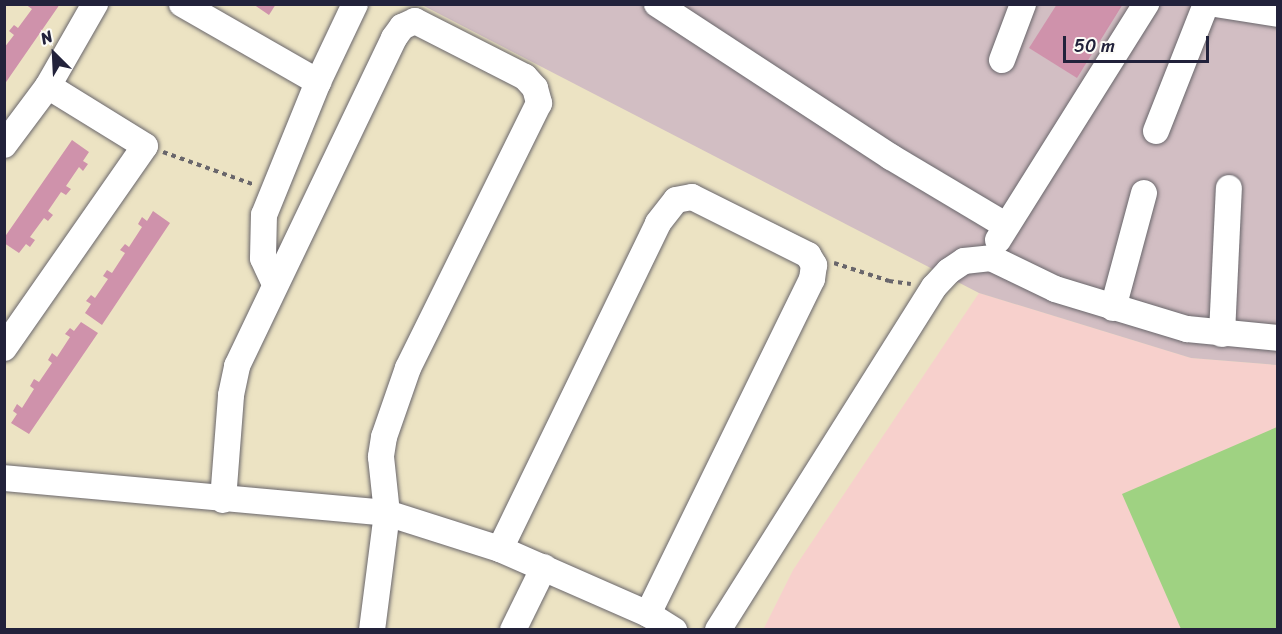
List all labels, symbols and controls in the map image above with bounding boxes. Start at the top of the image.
text: N [36,22,57,53]
north arrow [24,24,84,84]
scale bar [1066,24,1212,62]
text: 50 m [1074,30,1115,62]

